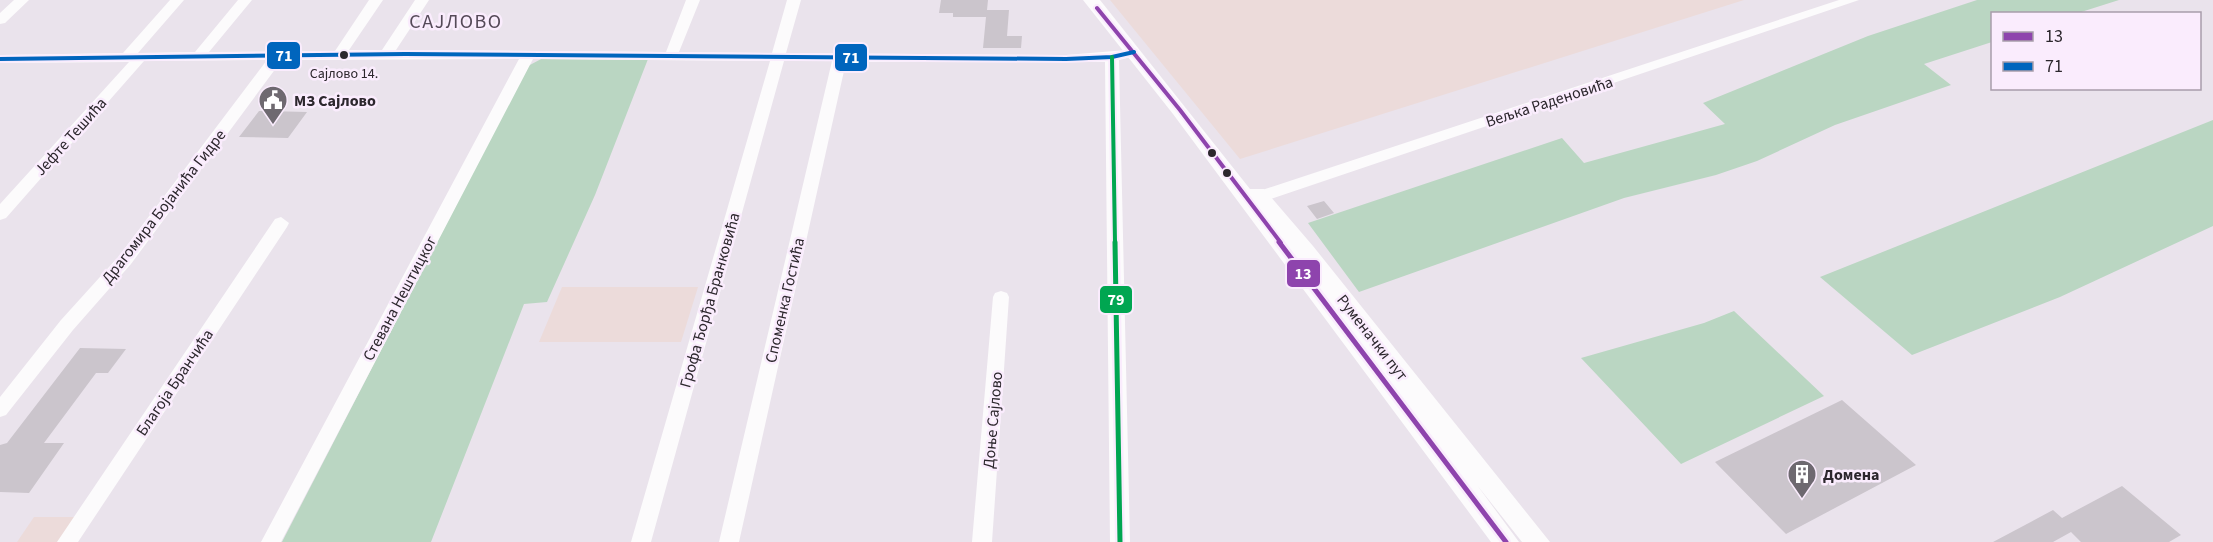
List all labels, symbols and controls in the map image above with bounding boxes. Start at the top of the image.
district label: САЈЛОВО [409,8,503,36]
legend [1991,12,2201,90]
text: 13 [2045,24,2063,49]
line badge: 71 [266,41,301,70]
line badge: 71 [834,43,868,72]
text: 71 [276,45,292,67]
text: 71 [843,47,859,69]
marker: Сајлово 14. [338,49,350,61]
text: 71 [2045,54,2063,79]
place label: Сајлово 14. [310,64,378,84]
street label: Вељка Раденовића [1483,71,1616,133]
public building icon: МЗ Сајлово [257,84,289,126]
place label: МЗ Сајлово [294,90,376,112]
street label: Јефте Тешића [30,93,112,181]
street label: Драгомира Бојанића Гидре [97,125,231,288]
unlabelled marker [1206,147,1218,159]
unlabelled marker [1221,167,1233,179]
street label: Грофа Ђорђа Бранковића [674,210,746,390]
street label: Стевана Нештицког [358,232,442,365]
street label: Споменка Гостића [760,235,810,365]
line badge: 13 [1286,259,1321,288]
text: 13 [1295,263,1311,285]
line badge: 79 [1099,285,1133,314]
text: 79 [1108,289,1124,311]
street label: Руменачки пут [1332,290,1413,385]
street label: Благоја Бранчића [131,325,219,440]
street label: Доње Сајлово [978,371,1008,470]
building icon: Домена [1786,458,1818,500]
place label: Домена [1823,464,1879,486]

